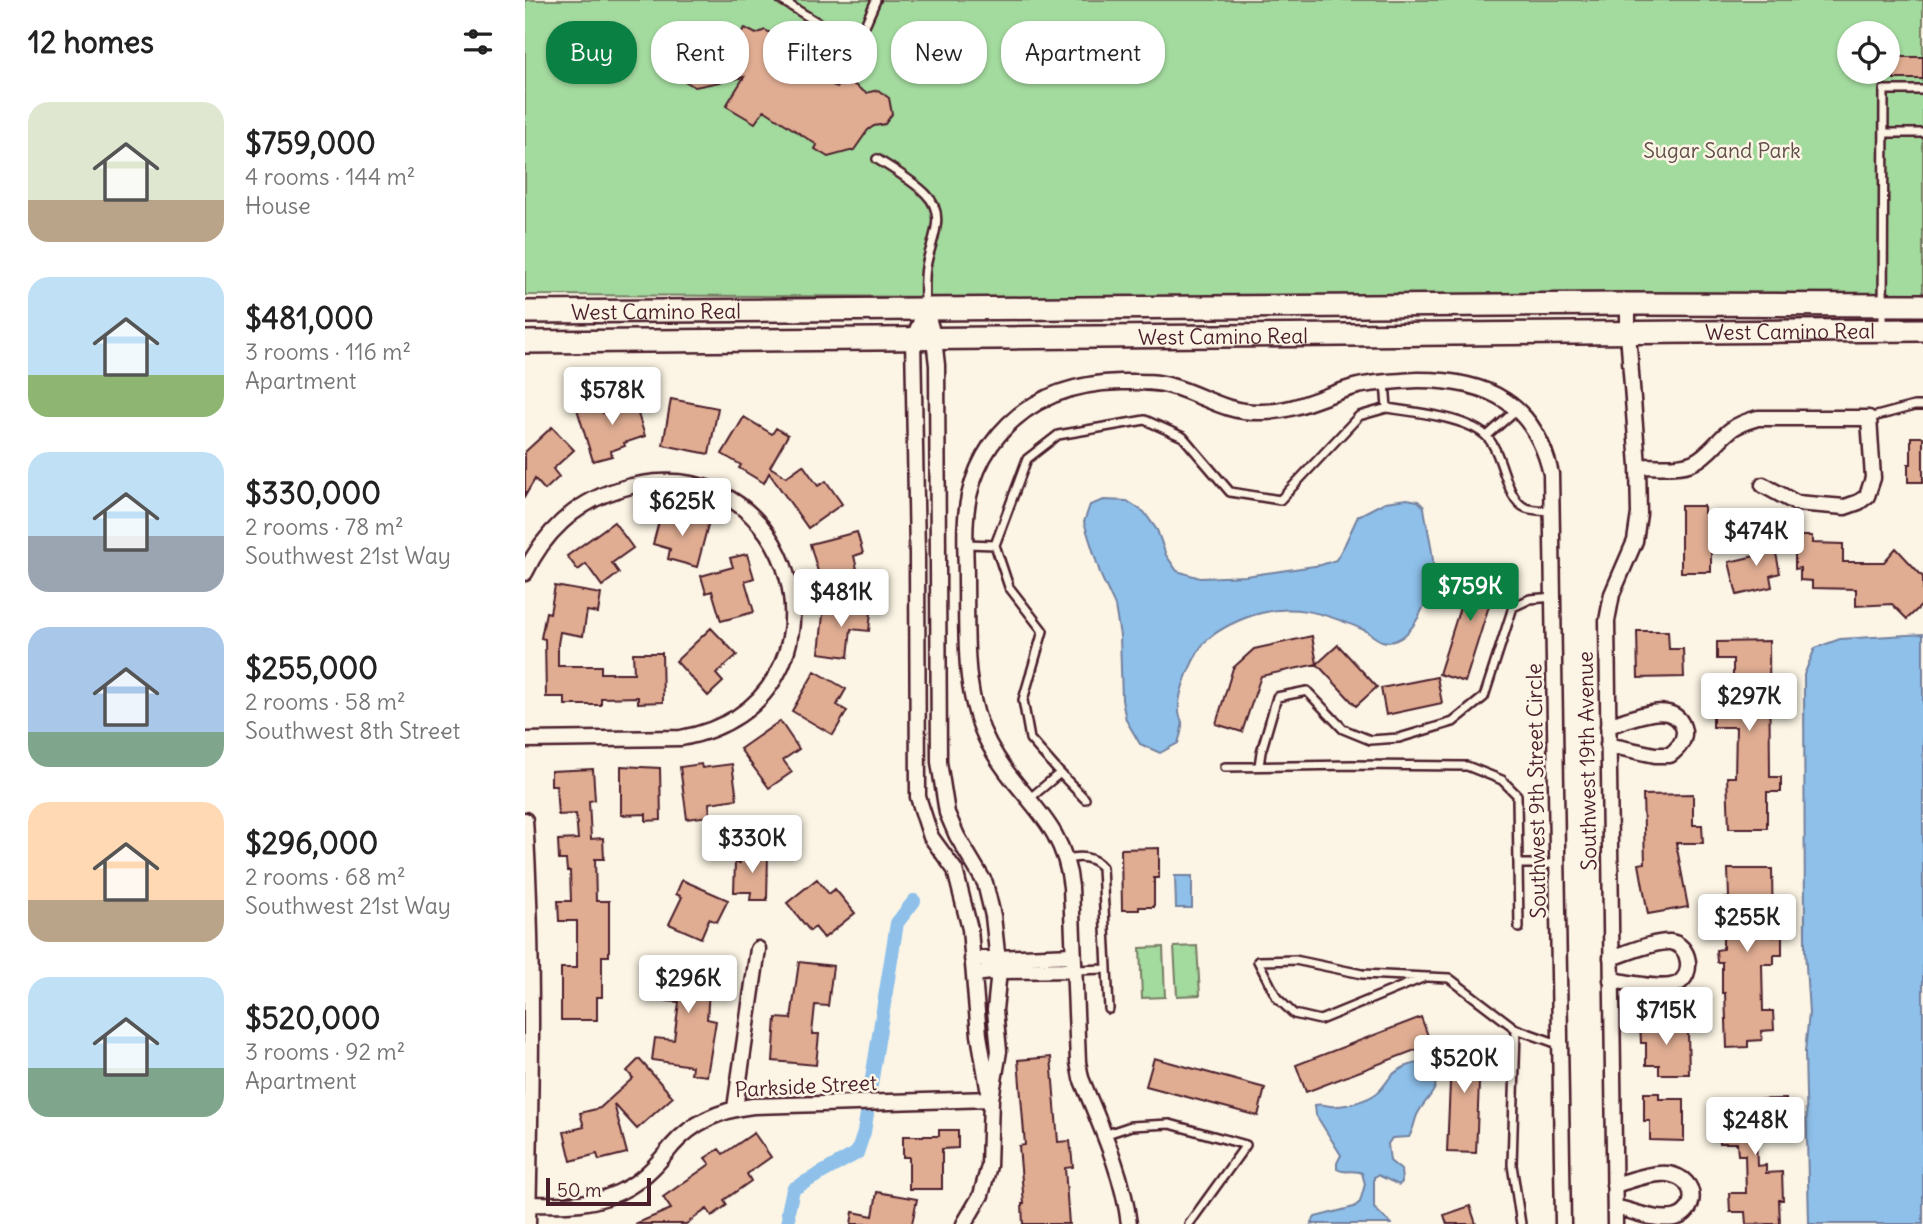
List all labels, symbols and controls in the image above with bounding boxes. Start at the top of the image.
chip: Buy [546,21,637,84]
chip: Rent [651,21,749,84]
chip: Filters [763,21,877,84]
chip: New [891,21,987,84]
chip: Apartment [1001,21,1165,84]
map controls [1837,21,1900,84]
button: locate [1837,21,1900,84]
text: 12 homes [28,23,154,61]
icon: filters [459,23,497,61]
text: $759,000 [245,124,376,162]
icon: home [84,130,168,214]
park label: Sugar Sand Park [1643,137,1801,164]
text: 4 rooms · 144 m² [245,162,415,191]
text: House [245,191,311,220]
street label: West Camino Real [571,297,741,325]
text: $481,000 [245,299,374,337]
icon: home [84,305,168,389]
street label: West Camino Real [1705,317,1875,345]
street label: West Camino Real [1138,322,1308,350]
text: 3 rooms · 116 m² [245,337,411,366]
text: Apartment [245,366,357,395]
pin: $578K [563,368,661,427]
text: $578K [580,375,644,404]
text: $330,000 [245,474,381,512]
pin: $625K [633,478,731,538]
icon: home [84,480,168,564]
text: $625K [649,486,715,515]
pin: $474K [1707,508,1805,568]
text: 2 rooms · 78 m² [245,512,404,541]
text: $474K [1724,516,1788,545]
text: Southwest 21st Way [245,541,451,570]
pin: $759K [1421,564,1519,623]
pin: $481K [792,570,890,629]
text: $759K [1438,571,1502,600]
text: $481K [810,577,872,606]
text: $255,000 [245,649,378,687]
street label: Southwest 19th Avenue [1572,651,1602,871]
icon: home [84,655,168,739]
street label: Southwest 9th Street Circle [1520,663,1552,919]
pin: $297K [1700,674,1798,733]
text: $297K [1717,681,1781,710]
text: 2 rooms · 58 m² [245,687,406,716]
text: Southwest 8th Street [245,716,460,745]
pin: $330K [703,816,801,875]
text: $330K [718,823,786,852]
text: $296,000 [245,824,378,862]
icon: home [84,830,168,914]
text: 2 rooms · 68 m² [245,862,406,891]
text: Southwest 21st Way [245,891,451,920]
pin: $255K [1698,894,1796,954]
text: $255K [1714,902,1780,931]
pin: $296K [639,956,737,1015]
text: $296K [655,963,721,992]
pin: $715K [1617,988,1715,1047]
text: $715K [1636,995,1696,1024]
text: $520,000 [245,999,381,1037]
icon: home [84,1005,168,1089]
pin: $520K [1415,1036,1513,1095]
text: 3 rooms · 92 m² [245,1037,405,1066]
text: $520K [1430,1043,1498,1072]
text: Apartment [245,1066,357,1095]
street label: Parkside Street [734,1069,878,1103]
pin: $248K [1706,1098,1804,1157]
text: $248K [1722,1105,1788,1134]
scale bar [546,1175,651,1207]
text: 50 m [557,1178,602,1202]

